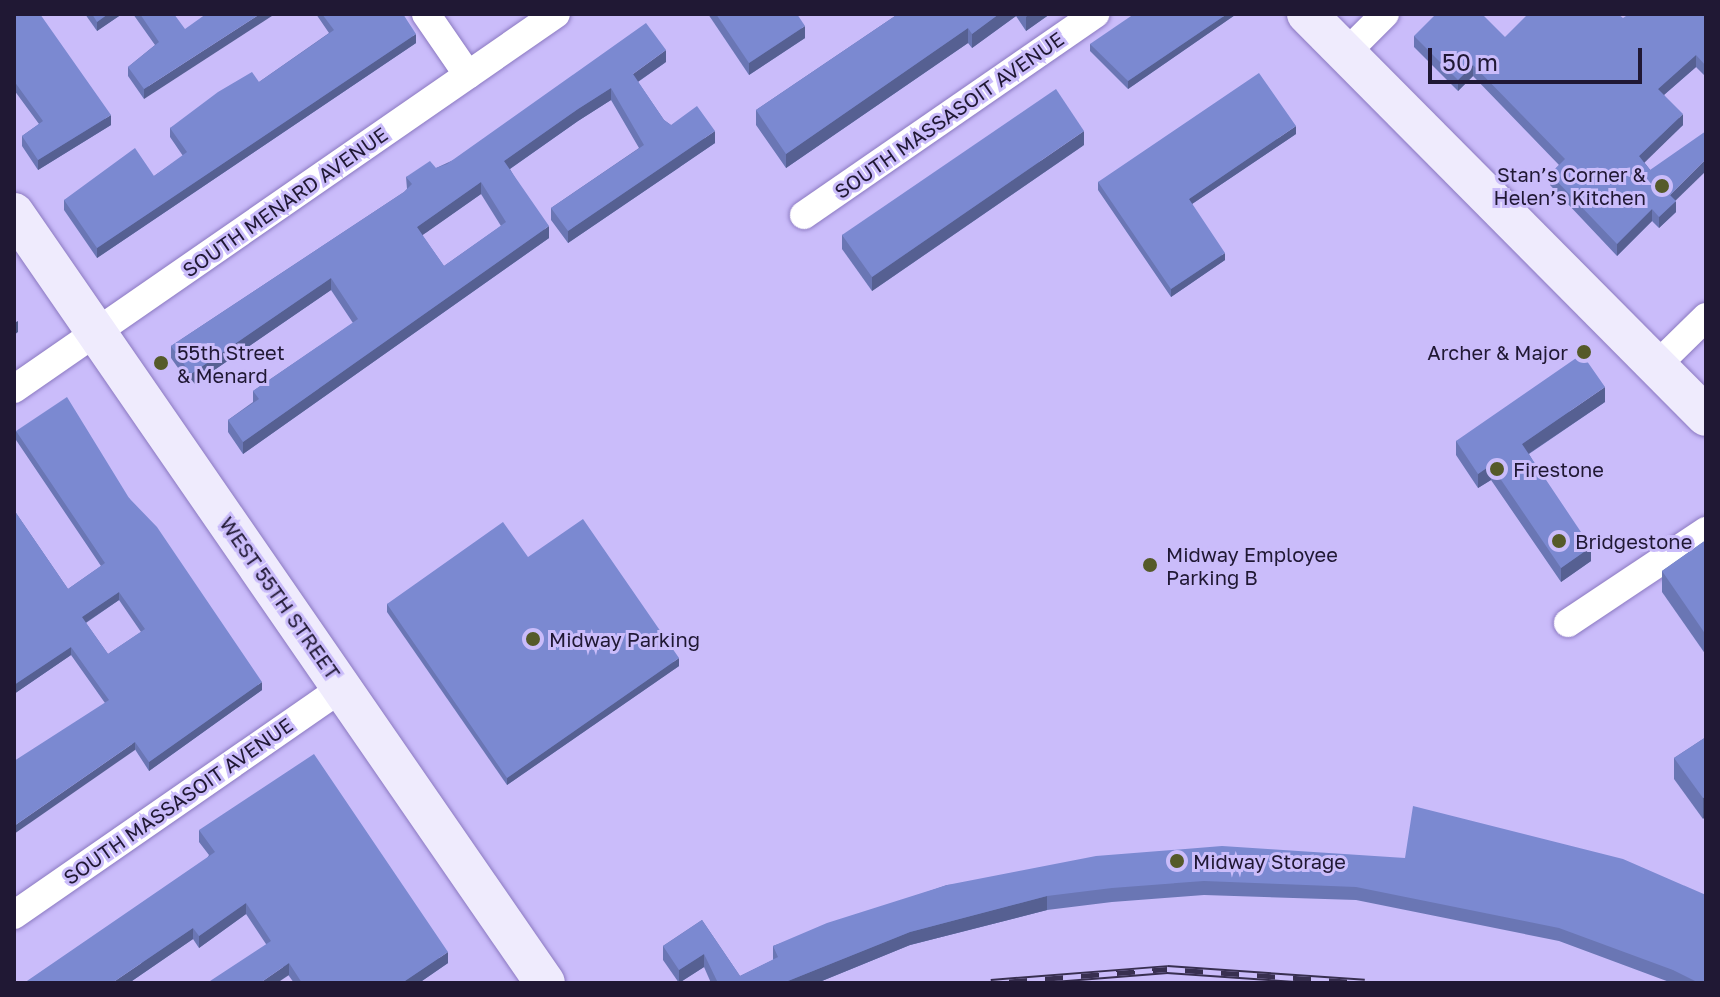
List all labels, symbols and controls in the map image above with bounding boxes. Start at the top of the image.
street label: SOUTH MASSASOIT AVENUE [830,27,1068,203]
scale bar [1432,32,1646,82]
text: 50 m [1442,47,1498,76]
street label: SOUTH MENARD AVENUE [178,122,392,282]
place label: Stan’s Corner & Helen’s Kitchen [1493,162,1646,209]
marker: Stan’s Corner & Helen’s Kitchen [1653,177,1671,195]
place label: 55th Street & Menard [177,340,285,387]
place label: Archer & Major [1427,340,1568,364]
marker: Archer & Major [1575,343,1593,361]
marker: 55th Street & Menard [152,354,170,372]
place label: Firestone [1513,457,1604,481]
marker: Firestone [1488,460,1506,478]
street label: WEST 55TH STREET [215,512,345,684]
place label: Bridgestone [1575,529,1692,553]
marker: Bridgestone [1550,532,1568,550]
place label: Midway Employee Parking B [1166,542,1338,589]
marker: Midway Employee Parking B [1141,556,1159,574]
place label: Midway Parking [549,627,700,651]
marker: Midway Parking [524,630,542,648]
street label: SOUTH MASSASOIT AVENUE [59,713,297,889]
place label: Midway Storage [1193,849,1346,873]
marker: Midway Storage [1168,852,1186,870]

